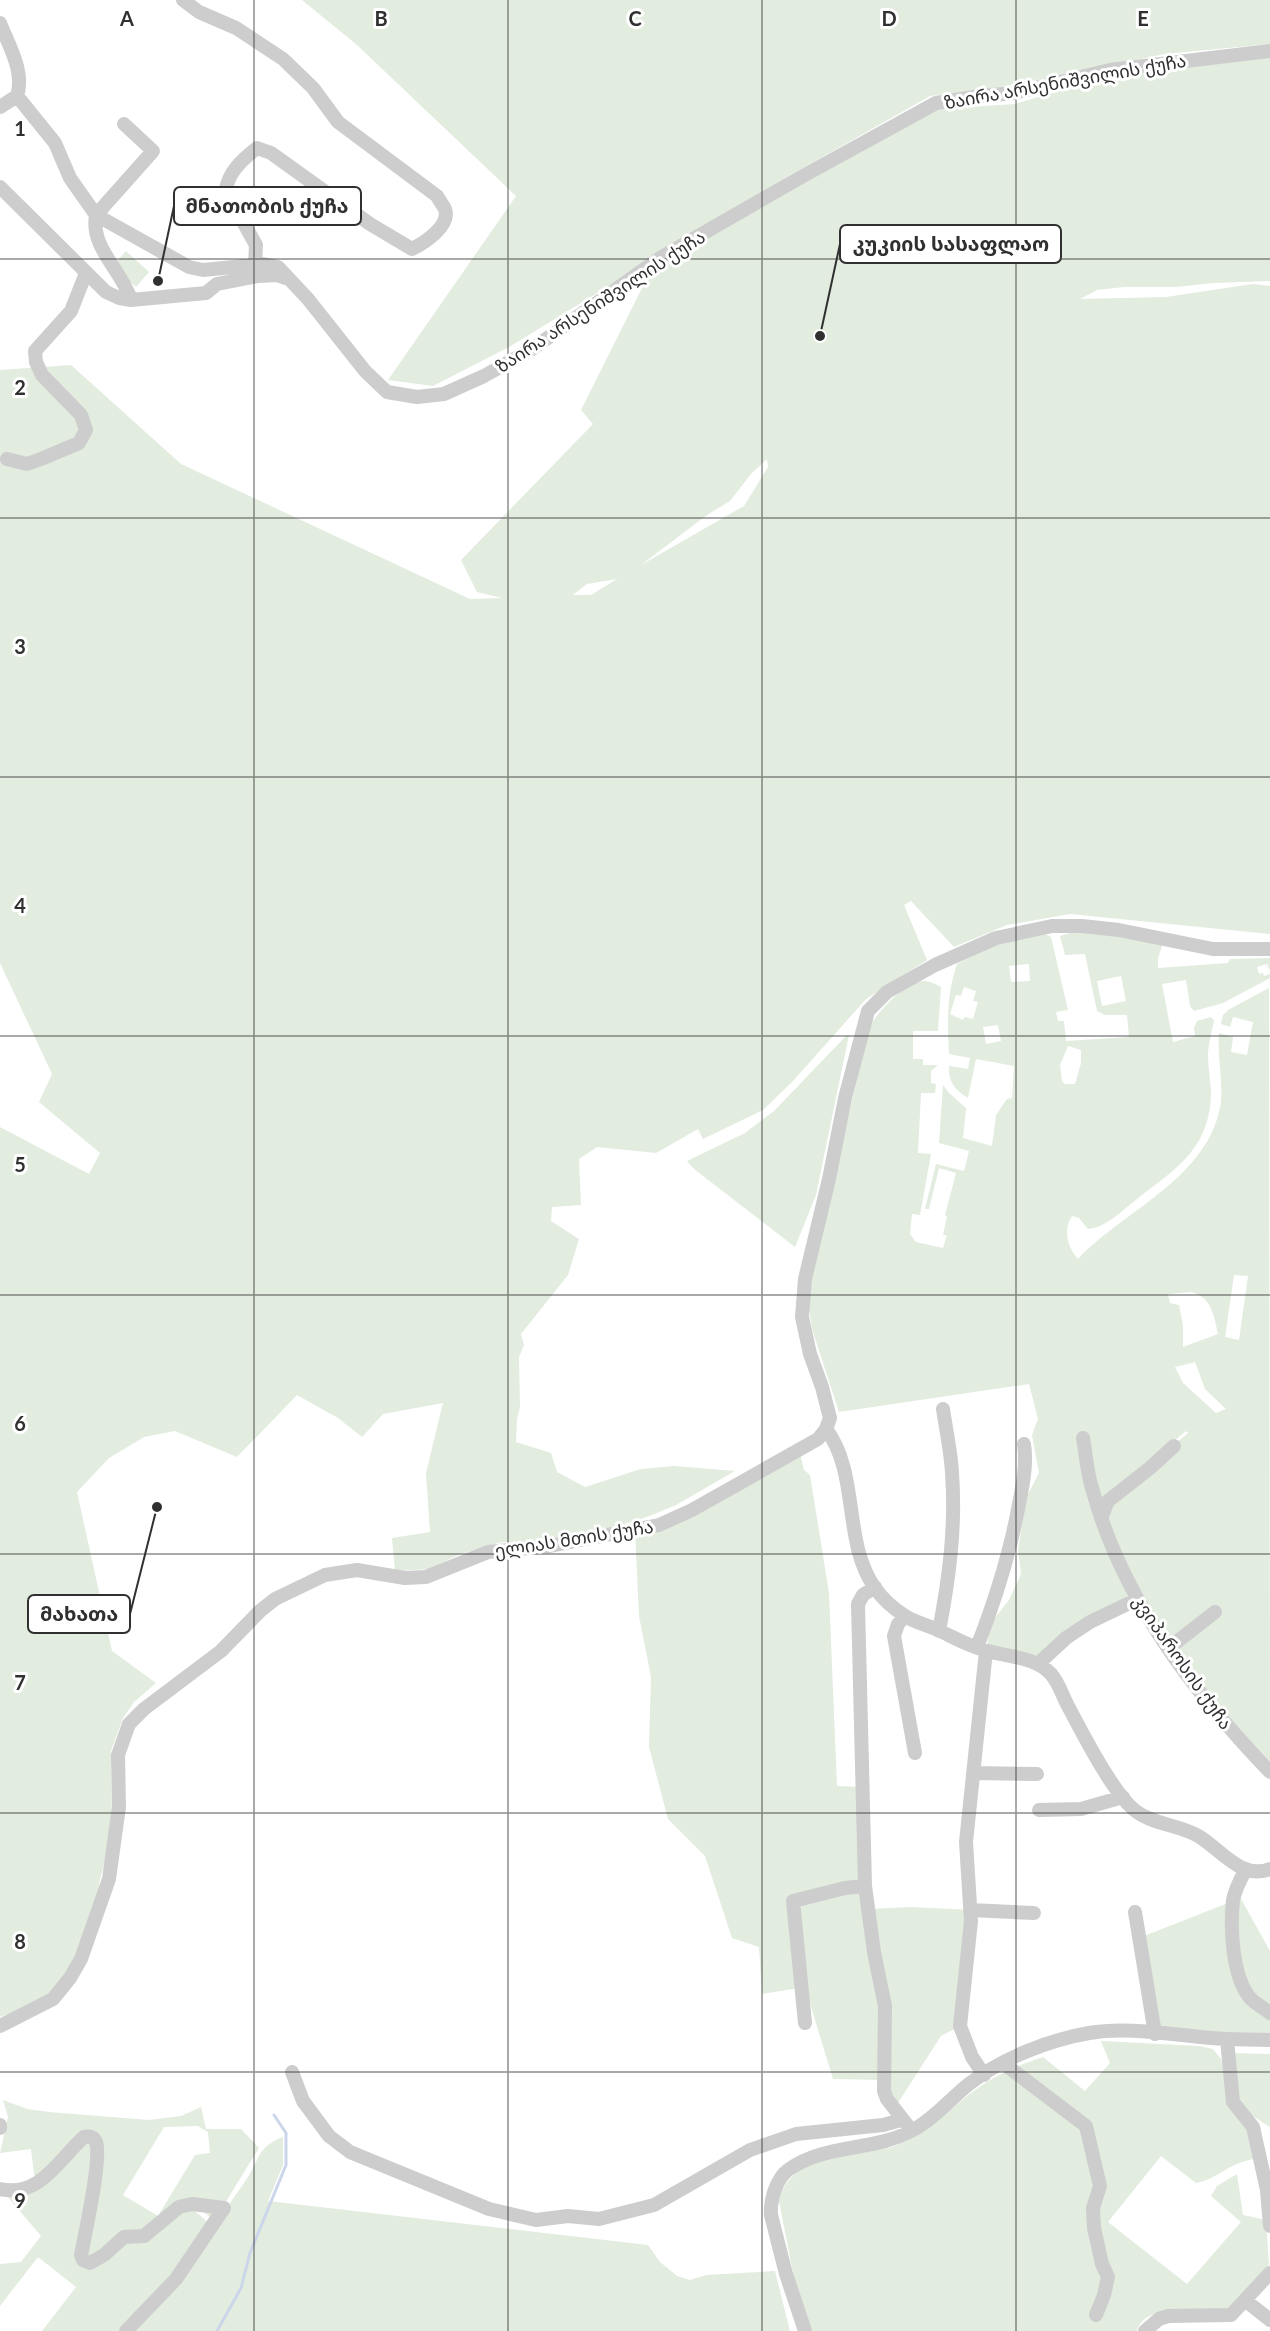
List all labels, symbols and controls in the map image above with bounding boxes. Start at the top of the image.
text: A [119,6,134,30]
text: B [374,6,388,30]
text: C [628,6,642,30]
text: D [881,6,897,30]
text: E [1137,6,1149,30]
street label: ზაირა არსენიშვილის ქუჩა [942,49,1188,114]
text: 1 [14,116,26,140]
callout: მნათობის ქუჩა [174,187,361,225]
text: მნათობის ქუჩა [185,193,349,218]
street label: ზაირა არსენიშვილის ქუჩა [491,225,709,378]
callout: კუკიის სასაფლაო [840,225,1061,263]
text: კუკიის სასაფლაო [853,231,1049,256]
text: 2 [14,375,26,399]
text: 3 [14,634,26,658]
text: 4 [14,893,26,917]
text: 5 [14,1152,26,1176]
text: 6 [14,1411,26,1435]
street label: ელიას მთის ქუჩა [493,1515,655,1562]
street label: კვიპაროსის ქუჩა [1128,1591,1238,1734]
callout: მახათა [28,1595,130,1633]
text: მახათა [40,1601,118,1625]
text: 7 [14,1670,26,1694]
text: 8 [14,1929,26,1953]
text: 9 [14,2188,26,2212]

